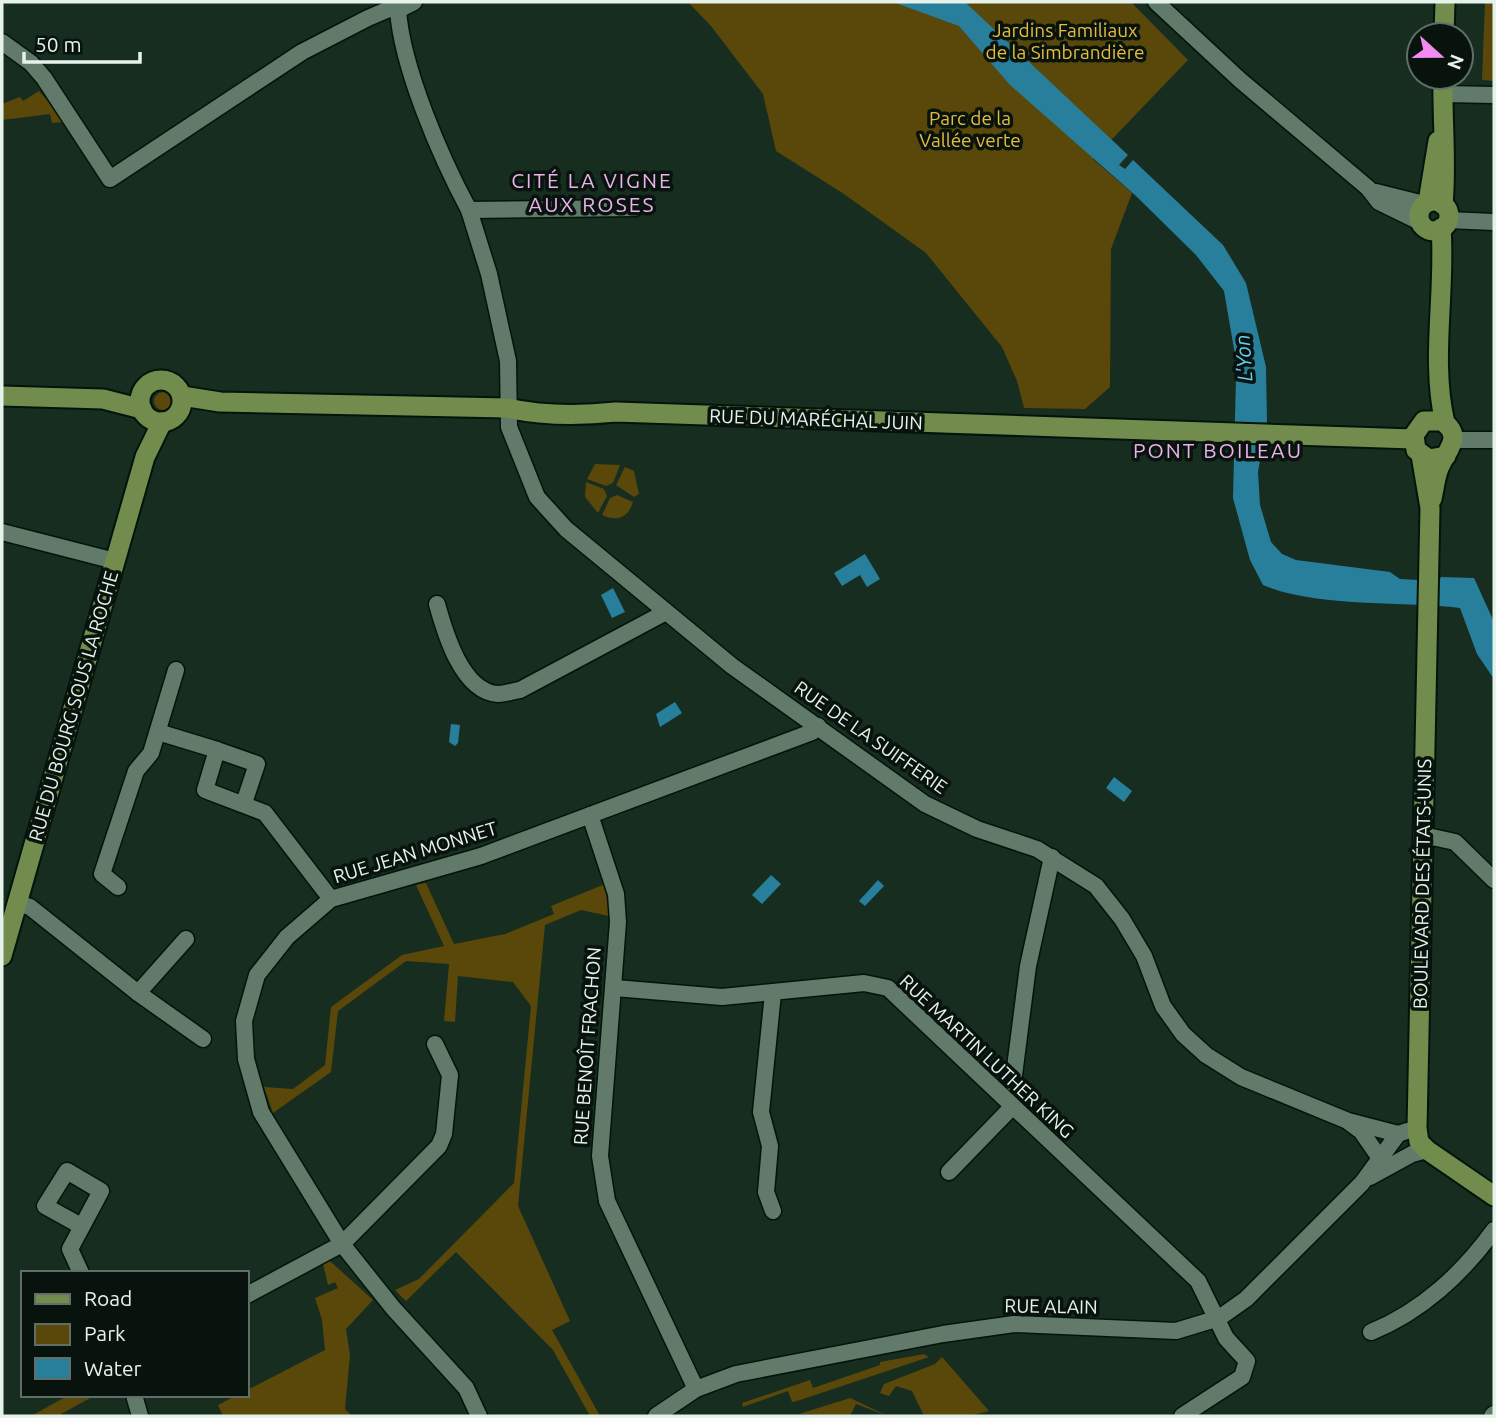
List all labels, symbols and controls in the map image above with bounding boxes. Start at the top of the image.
park label: Jardins Familiaux de la Simbrandière [986,19,1144,63]
scale bar [24,21,140,65]
north arrow [1405,21,1475,91]
text: 50 m [35,32,82,56]
text: N [1443,52,1469,73]
park label: Parc de la Vallée verte [919,107,1021,151]
district label: CITÉ LA VIGNE AUX ROSES [511,168,673,216]
water label: L'Yon [1229,334,1257,382]
street label: RUE DU MARÉCHAL JUIN [709,404,923,434]
district label: PONT BOILEAU [1133,438,1303,462]
street label: RUE DU BOURG SOUS LA ROCHE [24,568,122,844]
street label: RUE DE LA SUIFFERIE [791,676,951,798]
street label: BOULEVARD DES ÉTATS-UNIS [1409,759,1435,1009]
street label: RUE JEAN MONNET [330,817,500,887]
street label: RUE BENOÎT FRACHON [569,946,605,1146]
street label: RUE MARTIN LUTHER KING [896,970,1078,1142]
legend [21,1271,248,1397]
text: Road [84,1286,132,1310]
street label: RUE ALAIN [1004,1294,1098,1318]
text: Park [84,1321,126,1345]
text: Water [84,1356,142,1380]

